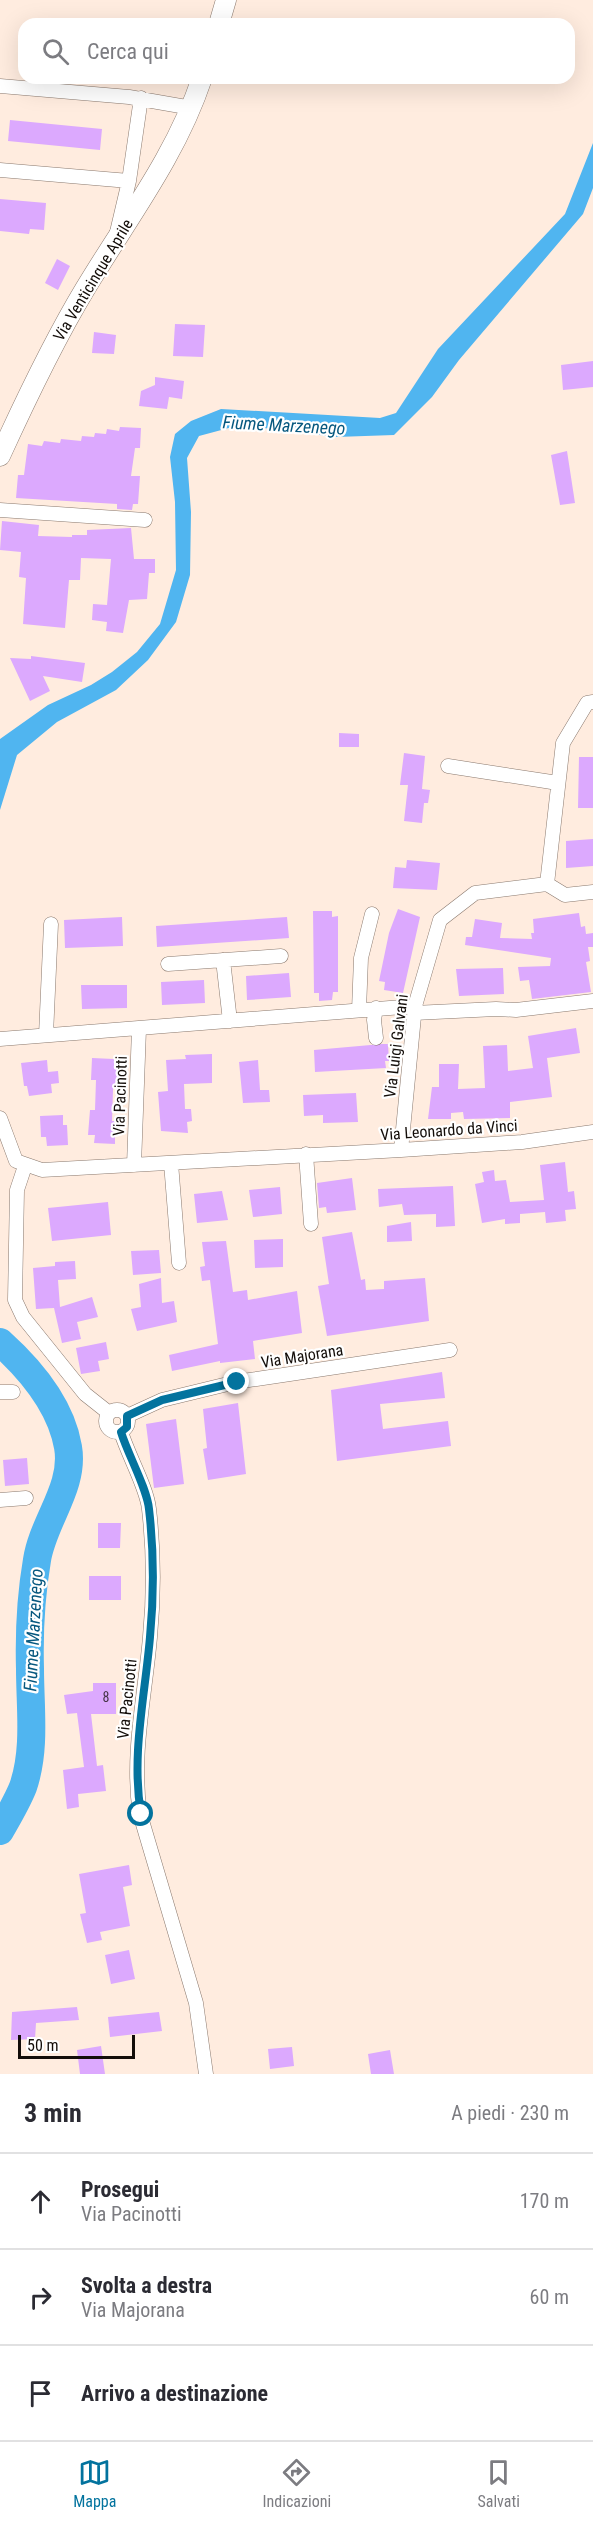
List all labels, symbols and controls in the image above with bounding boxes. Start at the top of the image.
search box [18,18,575,84]
icon: search [39,35,72,68]
text: Cerca qui [87,39,169,64]
street label: Via Venticinque Aprile [49,216,137,344]
water label: Fiume Marzenego [222,411,346,439]
street label: Via Luigi Galvani [380,993,412,1099]
street label: Via Pacinotti [109,1055,131,1137]
street label: Via Leonardo da Vinci [380,1116,518,1144]
street label: Via Majorana [260,1340,344,1372]
route end [223,1368,249,1394]
water label: Fiume Marzenego [19,1568,47,1692]
street label: Via Pacinotti [113,1658,141,1740]
house number: 8 [103,1689,110,1705]
route start [127,1800,153,1826]
scale bar [18,2032,135,2060]
text: 50 m [27,2036,59,2055]
text: 3 min [24,2098,82,2128]
text: A piedi · 230 m [451,2101,569,2125]
text: Prosegui [81,2177,159,2202]
icon: ahead [24,2185,57,2218]
text: 170 m [520,2189,569,2213]
text: Via Pacinotti [81,2202,182,2226]
text: Svolta a destra [81,2273,212,2298]
icon: right [24,2281,57,2314]
text: 60 m [530,2285,569,2309]
text: Via Majorana [81,2298,185,2322]
icon: arrive [24,2377,57,2410]
text: Arrivo a destinazione [81,2381,268,2406]
tab: Mappa [73,2456,116,2511]
tab: Indicazioni [263,2456,331,2511]
tab: Salvati [477,2456,520,2511]

